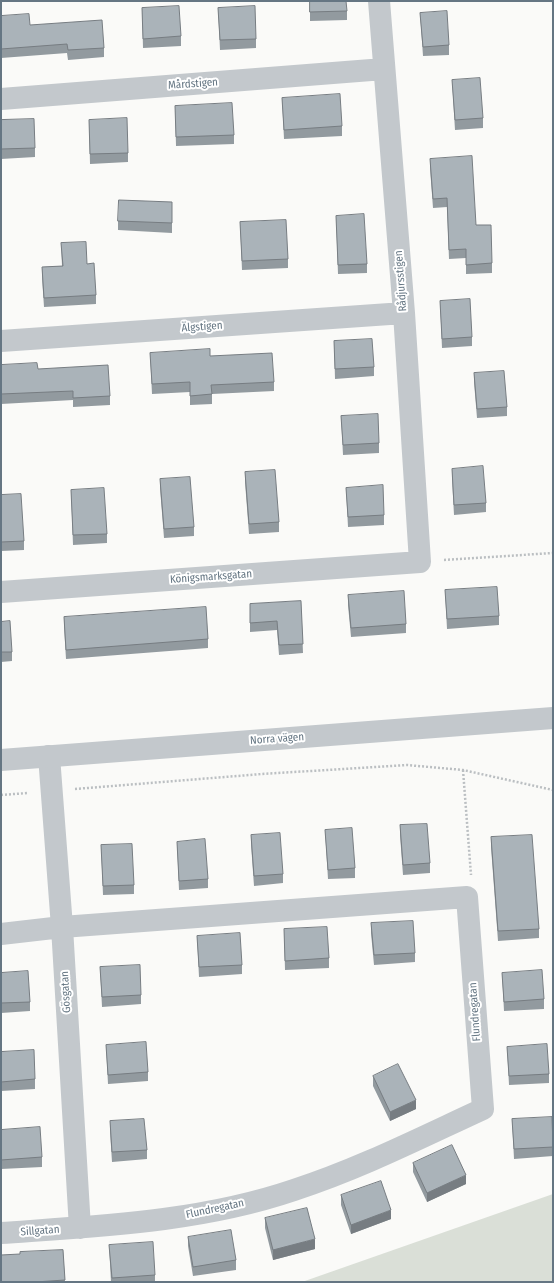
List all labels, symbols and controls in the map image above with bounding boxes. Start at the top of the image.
street label: Mårdstigen [168,76,218,92]
street label: Rådjursstigen [392,250,410,312]
street label: Älgstigen [181,319,223,335]
street label: Königsmarksgatan [169,568,253,586]
street label: Norra vägen [250,731,304,747]
street label: Gösgatan [58,971,74,1013]
street label: Flundregatan [466,982,484,1042]
street label: Flundregatan [185,1196,245,1222]
street label: Sillgatan [20,1223,60,1239]

